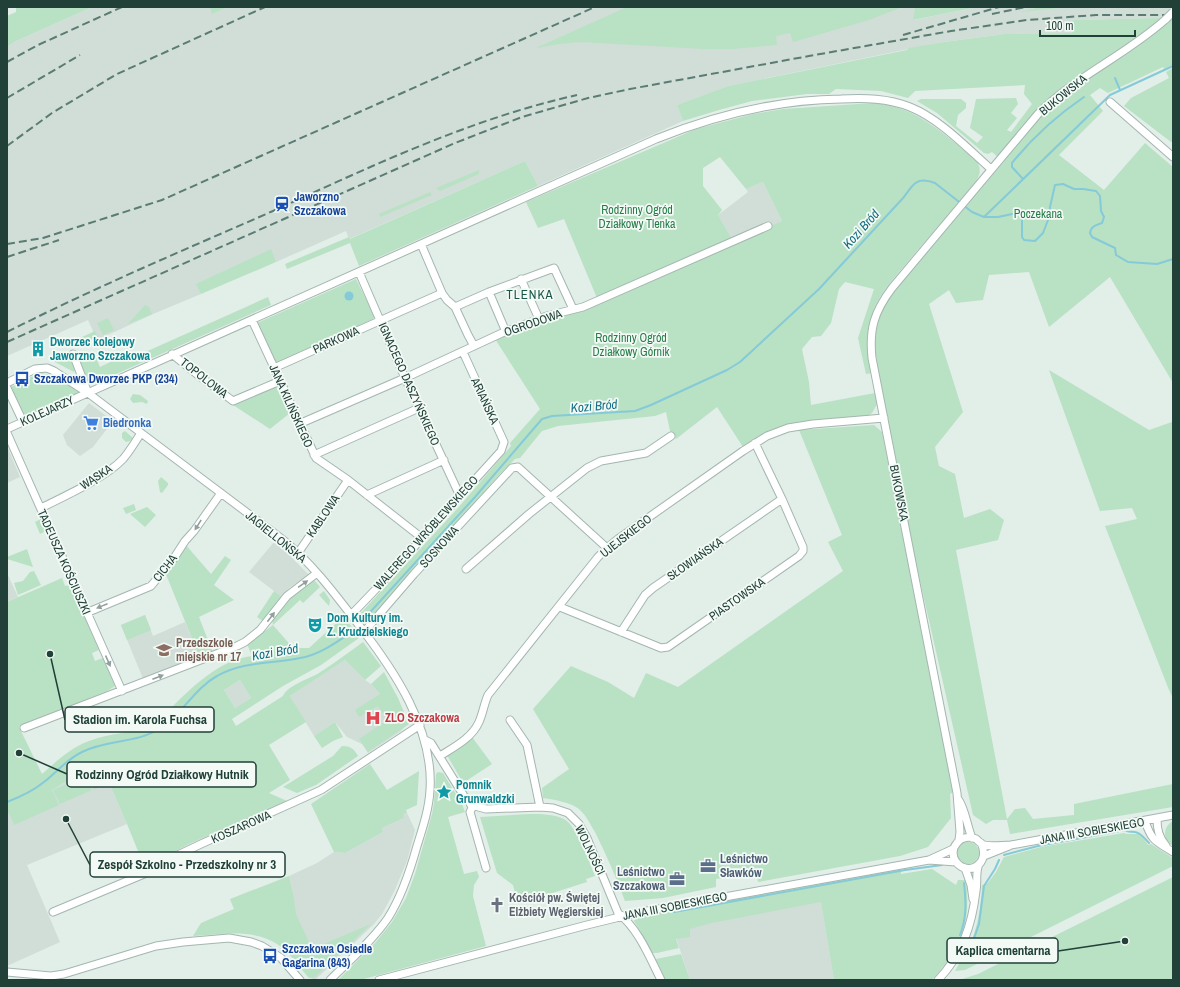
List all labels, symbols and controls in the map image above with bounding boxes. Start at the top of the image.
scale bar [1040,12,1135,38]
text: 100 m [1046,18,1073,34]
street label: BUKOWSKA [1036,71,1090,119]
place label: Jaworzno Szczakowa [294,189,346,219]
station icon: Jaworzno Szczakowa [273,195,291,213]
park label: Rodzinny Ogród Działkowy Tlenka [599,202,676,232]
water label: Kozi Bród [839,206,883,252]
park label: Poczekana [1014,206,1063,222]
district label: TLENKA [506,286,554,303]
street label: OGRODOWA [502,305,565,340]
street label: IGNACEGO DASZYŃSKIEGO [375,320,444,449]
street label: PARKOWA [310,323,362,357]
park label: Rodzinny Ogród Działkowy Górnik [592,330,670,360]
place label: Dworzec kolejowy Jaworzno Szczakowa [50,334,151,364]
building icon: Dworzec kolejowy Jaworzno Szczakowa [29,340,47,358]
street label: TOPOLOWA [177,354,231,402]
street label: JANA KILIŃSKIEGO [265,362,317,451]
bus stop icon: Szczakowa Dworzec PKP (234) [13,370,31,388]
place label: Szczakowa Dworzec PKP (234) [34,371,178,387]
street label: ARIAŃSKA [467,374,503,427]
street label: KOLEJARZY [18,392,77,430]
water label: Kozi Bród [570,395,618,417]
supermarket icon: Biedronka [82,414,100,432]
place label: Biedronka [103,415,152,431]
street label: WĄSKA [77,460,115,493]
street label: BUKOWSKA [886,464,912,523]
street label: WALEREGO WRÓBLEWSKIEGO [370,472,482,594]
street label: KABLOWA [303,491,343,540]
street label: TADEUSZA KOŚCIUSZKI [34,507,94,617]
street label: JAGIELLOŃSKA [242,508,310,567]
street label: UJEJSKIEGO [597,511,655,561]
one-way arrow [194,519,202,530]
street label: SOSNOWA [416,522,462,571]
street label: SŁOWIAŃSKA [664,534,727,584]
street label: CICHA [149,551,181,585]
street label: PIASTOWSKA [706,574,769,624]
one-way arrow [298,580,308,588]
one-way arrow [97,603,108,609]
place label: Dom Kultury im. Z. Krudzielskiego [327,610,408,640]
one-way arrow [267,611,275,622]
theatre icon: Dom Kultury im. Z. Krudzielskiego [306,616,324,634]
place label: Przedszkole miejskie nr 17 [176,635,242,665]
water label: Kozi Bród [250,640,300,664]
school or university icon: Przedszkole miejskie nr 17 [155,641,173,659]
one-way arrow [105,655,111,666]
one-way arrow [153,673,165,679]
callout: Stadion im. Karola Fuchsa [65,707,214,732]
hospital icon: ZLO Szczakowa [364,709,382,727]
place label: ZLO Szczakowa [385,710,460,726]
text: Stadion im. Karola Fuchsa [73,711,207,728]
callout: Rodzinny Ogród Działkowy Hutnik [67,762,256,787]
text: Rodzinny Ogród Działkowy Hutnik [75,766,249,783]
place label: Pomnik Grunwaldzki [456,777,515,807]
place icon: Pomnik Grunwaldzki [435,783,453,801]
street label: KOSZAROWA [209,807,274,847]
street label: JANA III SOBIESKIEGO [1038,814,1146,848]
street label: WOLNOŚCI [571,822,609,878]
place label: Leśnictwo Sławków [720,851,768,881]
callout: Zespół Szkolno - Przedszkolny nr 3 [90,852,285,877]
text: Zespół Szkolno - Przedszkolny nr 3 [98,856,276,873]
office icon: Leśnictwo Sławków [699,857,717,875]
place label: Leśnictwo Szczakowa [613,864,666,894]
office icon: Leśnictwo Szczakowa [668,870,686,888]
street label: JANA III SOBIESKIEGO [621,888,729,924]
place label: Kościół pw. Świętej Elżbiety Węgierskiej [509,890,604,920]
church icon: Kościół pw. Świętej Elżbiety Węgierskiej [488,896,506,914]
callout: Kaplica cmentarna [947,938,1058,963]
place label: Szczakowa Osiedle Gagarina (843) [282,941,373,971]
text: Kaplica cmentarna [956,942,1050,959]
bus stop icon: Szczakowa Osiedle Gagarina (843) [261,947,279,965]

